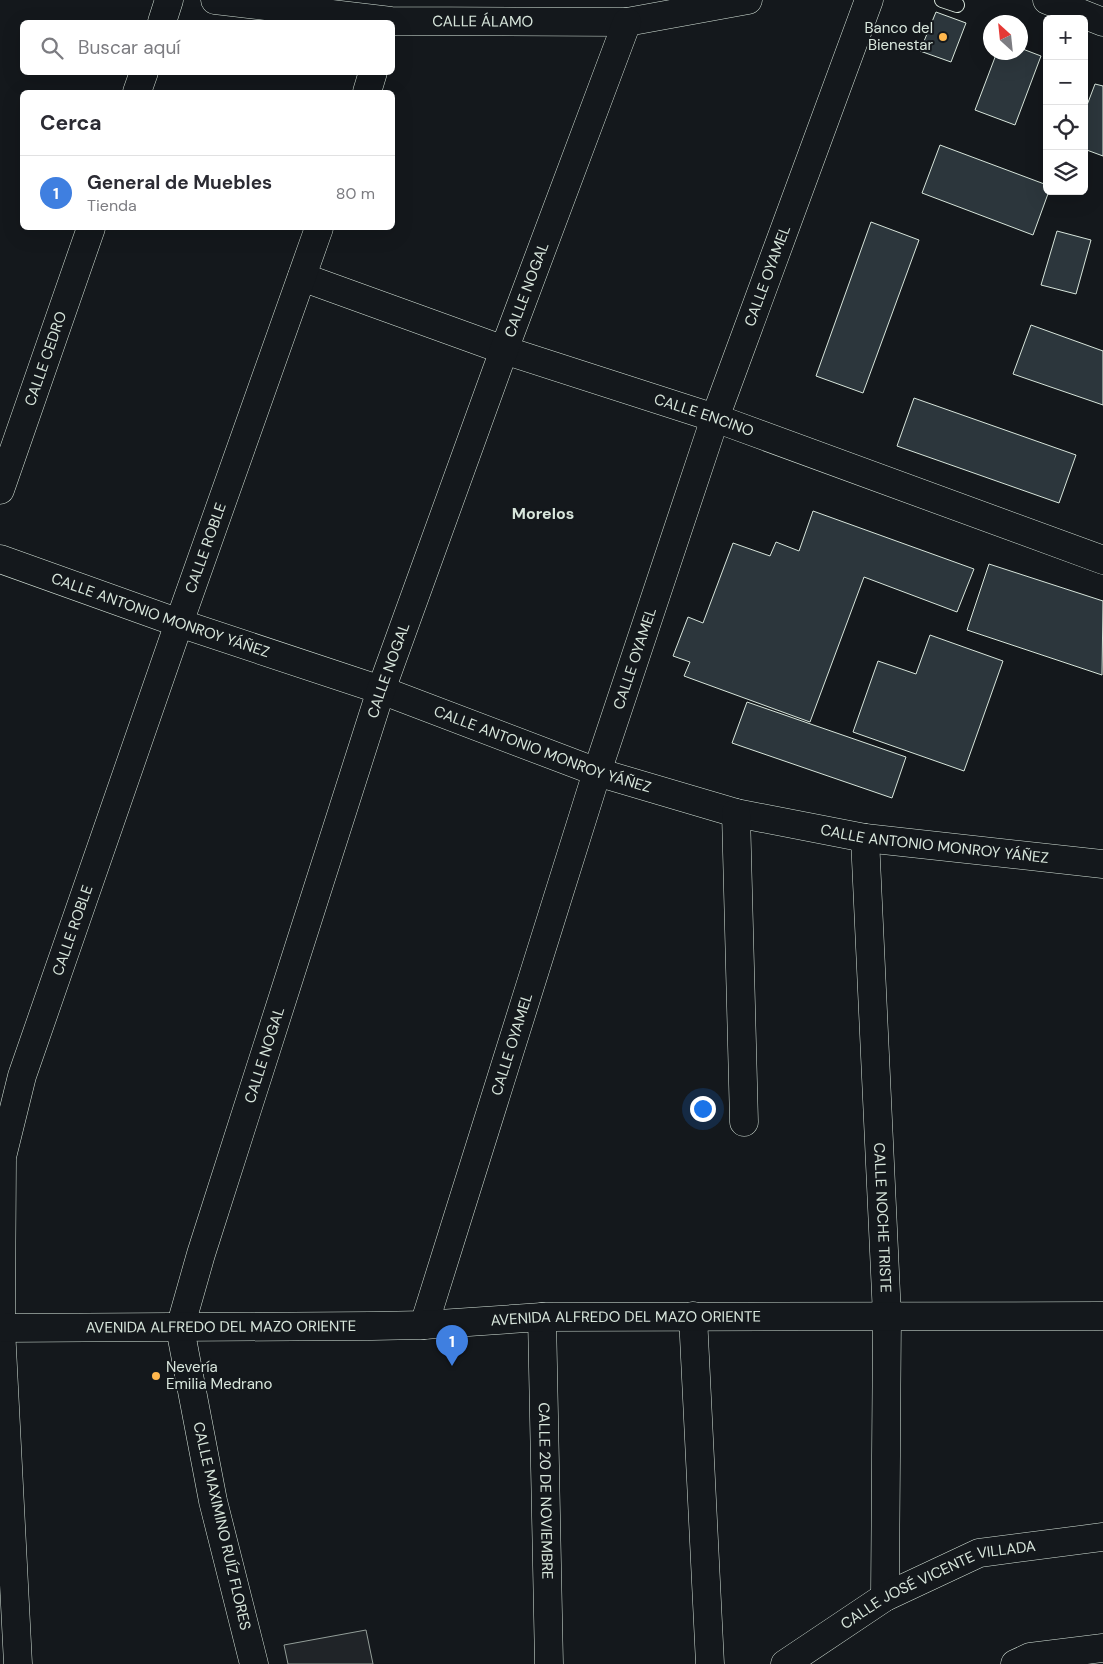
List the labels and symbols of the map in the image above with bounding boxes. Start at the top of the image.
street label: CALLE ÁLAMO [432,11,533,32]
north arrow [983,15,1028,60]
place label: Banco del Bienestar [864,18,933,55]
marker: Banco del Bienestar [937,31,949,43]
street label: CALLE OYAMEL [740,223,795,329]
street label: CALLE NOGAL [500,239,554,340]
street label: CALLE CEDRO [20,309,71,409]
street label: CALLE ENCINO [652,389,756,441]
street label: CALLE ROBLE [180,500,231,596]
district label: Morelos [512,503,574,524]
street label: CALLE ANTONIO MONROY YÁÑEZ [48,568,272,662]
street label: CALLE OYAMEL [609,605,661,712]
street label: CALLE NOGAL [363,620,415,721]
street label: CALLE ANTONIO MONROY YÁÑEZ [431,701,654,797]
street label: CALLE ANTONIO MONROY YÁÑEZ [819,820,1050,868]
street label: CALLE ROBLE [48,882,97,978]
street label: CALLE OYAMEL [486,991,537,1098]
street label: CALLE NOGAL [240,1004,289,1106]
your location [690,1096,716,1122]
street label: CALLE NOCHE TRISTE [869,1142,896,1293]
street label: AVENIDA ALFREDO DEL MAZO ORIENTE [490,1307,761,1330]
street label: AVENIDA ALFREDO DEL MAZO ORIENTE [86,1316,356,1338]
pin: 1 [436,1325,468,1366]
place label: Nevería Emilia Medrano [166,1357,272,1394]
marker: Nevería Emilia Medrano [150,1370,162,1382]
street label: CALLE 20 DE NOVIEMBRE [534,1402,557,1580]
street label: CALLE MAXIMINO RUÍZ FLORES [188,1420,256,1632]
street label: CALLE JOSÉ VICENTE VILLADA [837,1536,1037,1634]

